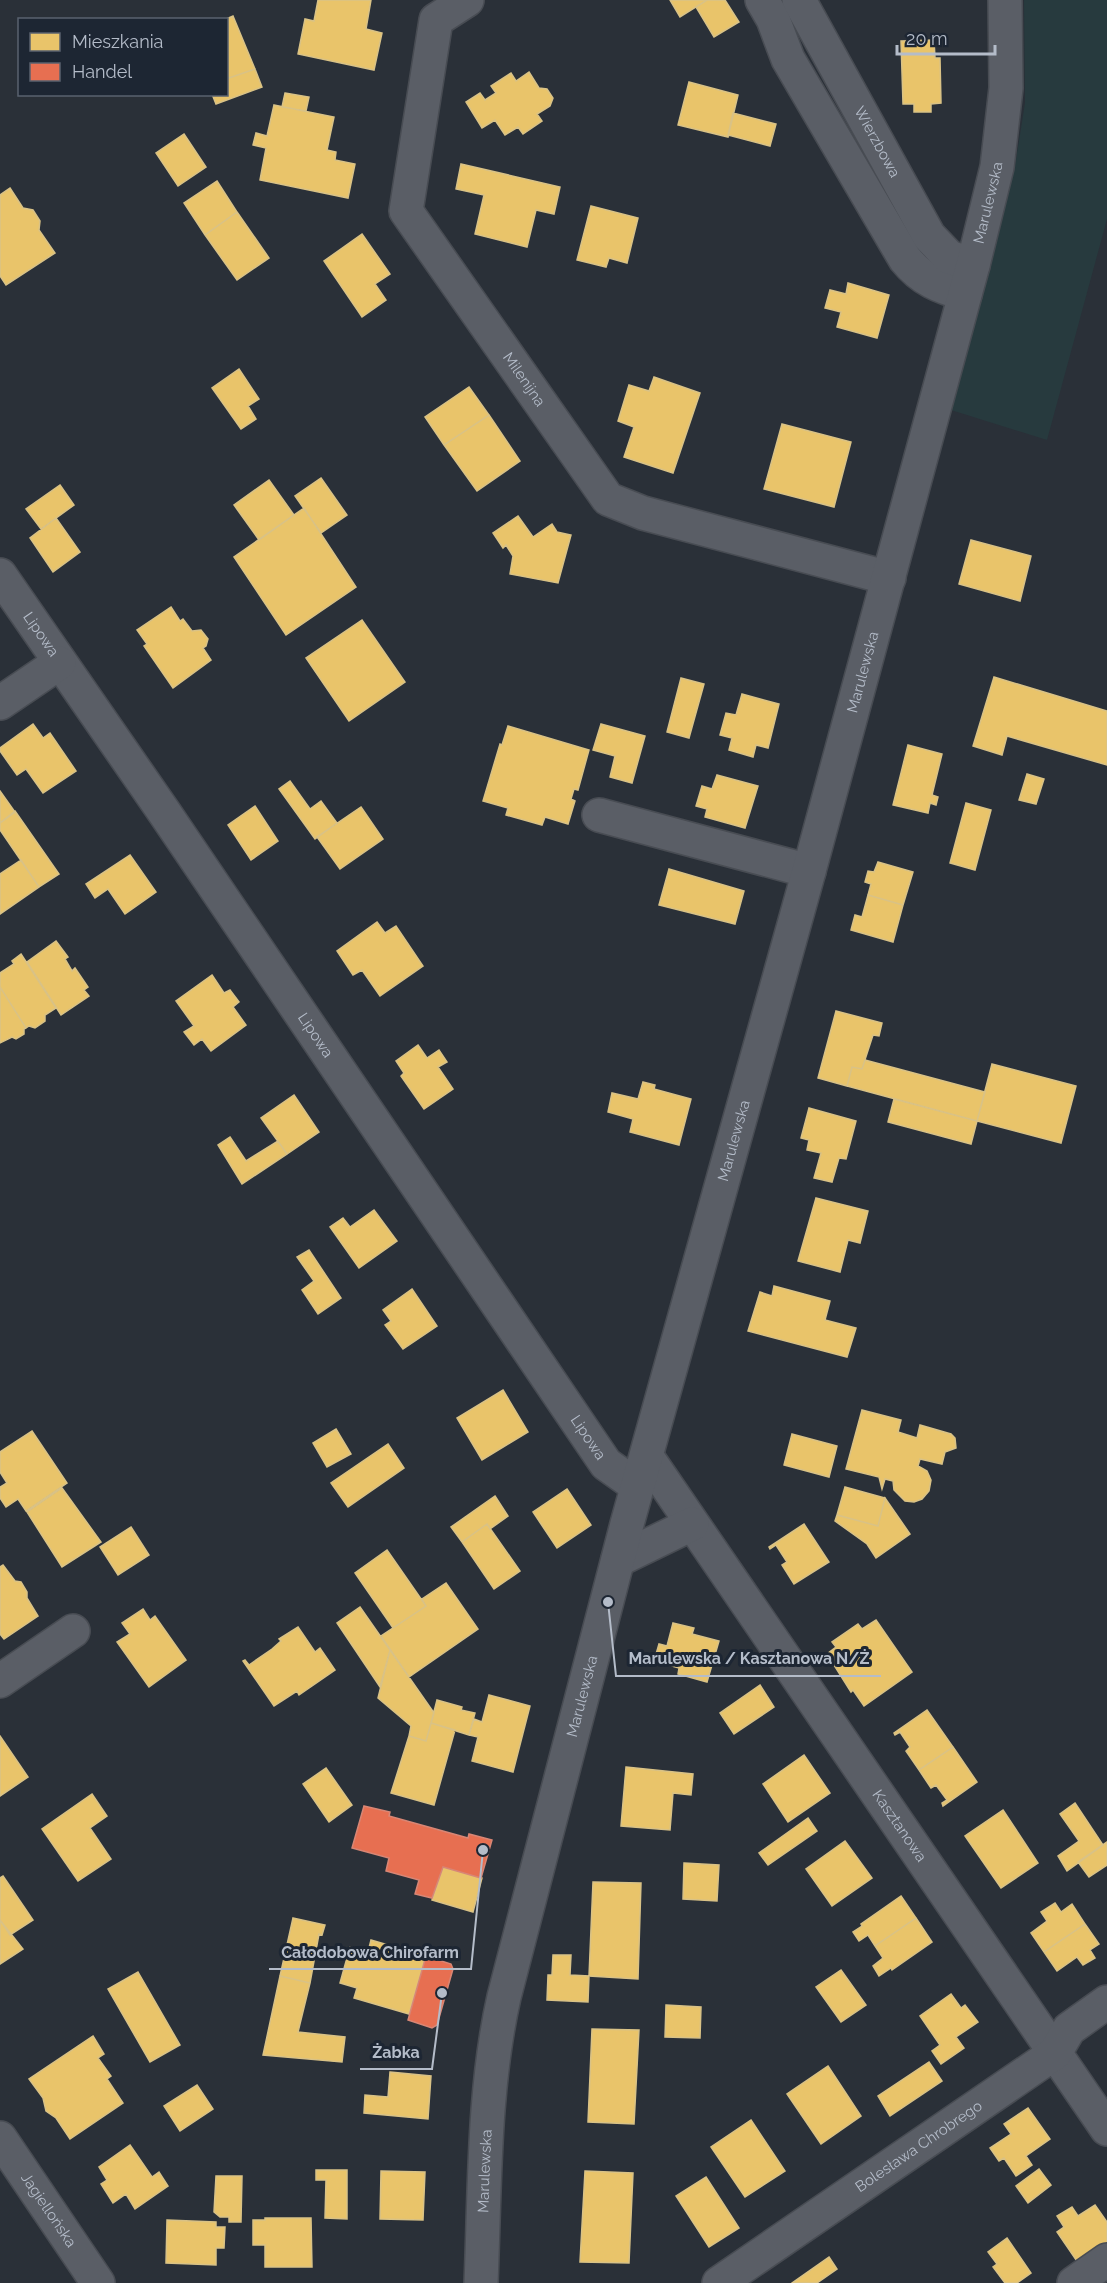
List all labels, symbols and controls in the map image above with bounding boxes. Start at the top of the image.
legend [18,18,228,96]
scale bar [897,18,994,56]
text: 20 m [906,28,948,49]
text: Mieszkania [72,31,163,52]
text: Handel [72,61,132,82]
street label: Wierzbowa [850,103,904,181]
street label: Marulewska [970,161,1007,245]
street label: Milenijna [499,349,549,410]
street label: Lipowa [19,608,63,660]
street label: Marulewska [843,629,882,715]
street label: Lipowa [294,1010,337,1061]
street label: Marulewska [714,1098,754,1183]
street label: Lipowa [567,1412,610,1463]
callout: Marulewska / Kasztanowa N/Ż [616,1642,881,1676]
text: Marulewska / Kasztanowa N/Ż [628,1648,870,1668]
street label: Marulewska [563,1654,601,1739]
street label: Kasztanowa [869,1786,930,1865]
callout: Całodobowa Chirofarm [269,1935,471,1969]
text: Całodobowa Chirofarm [281,1943,459,1962]
callout: Żabka [360,2035,432,2069]
text: Żabka [372,2042,420,2062]
street label: Bolesława Chrobrego [852,2097,986,2196]
street label: Marulewska [474,2129,496,2213]
street label: Jagiellońska [17,2169,80,2251]

